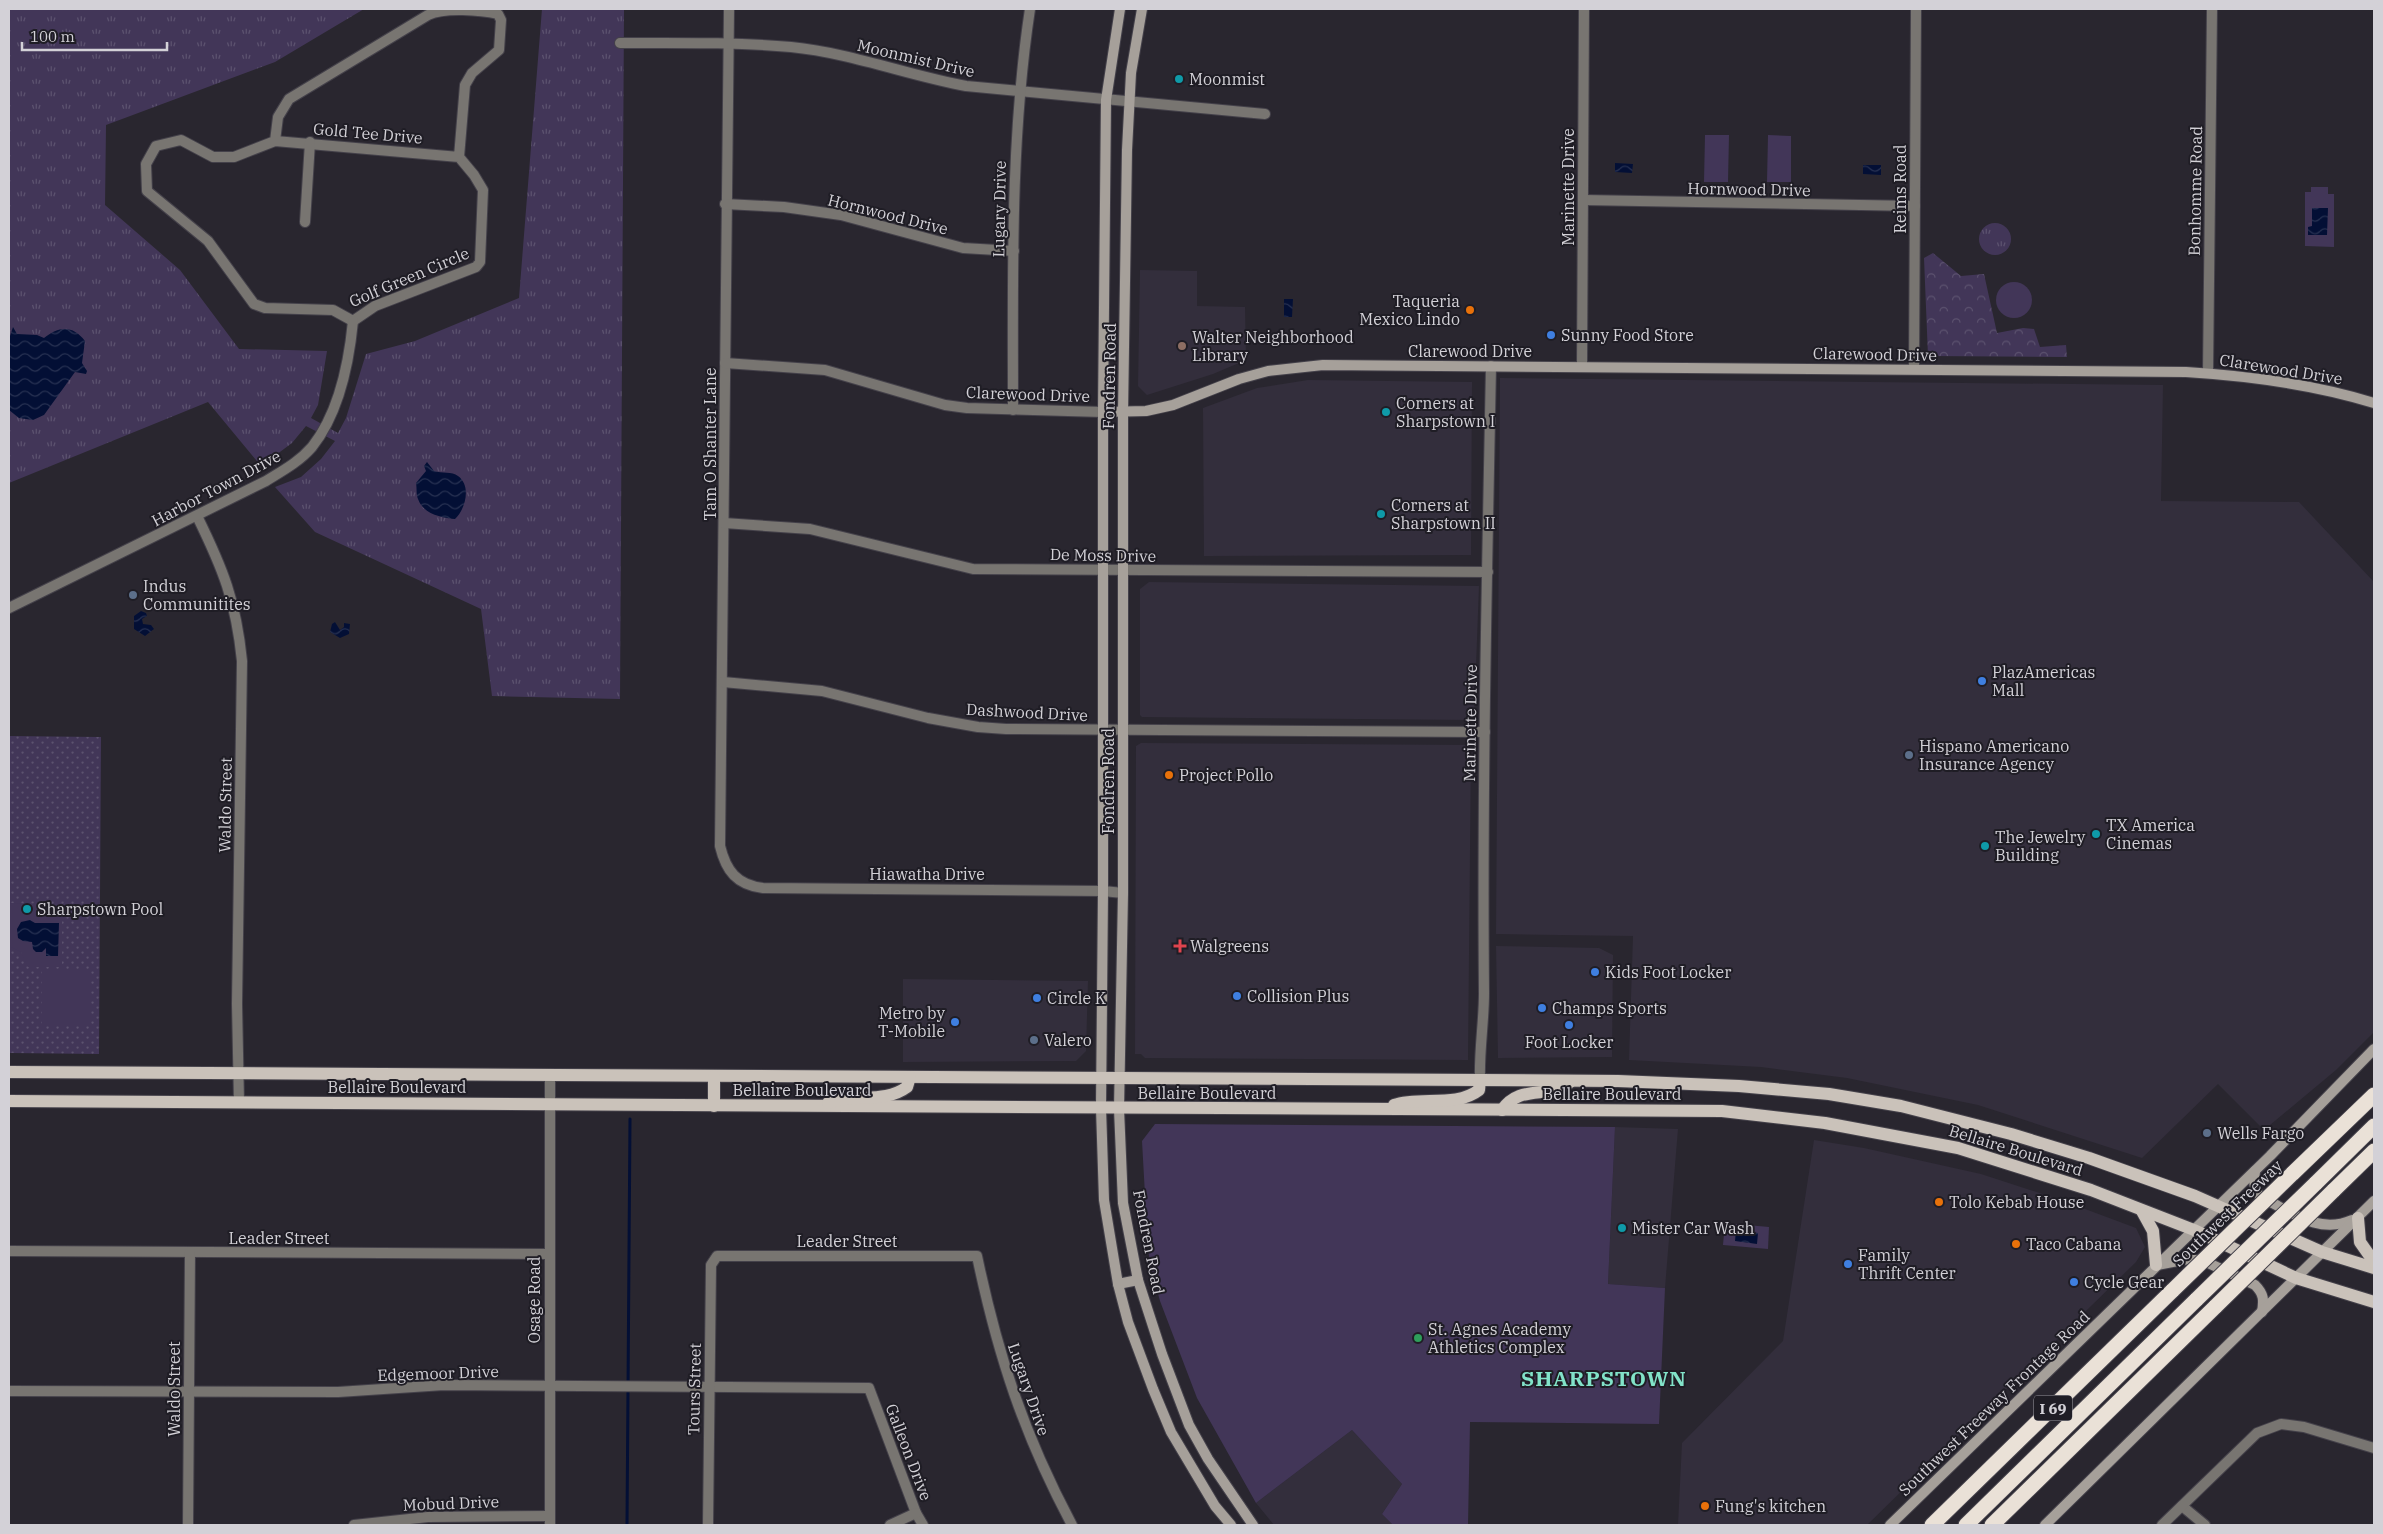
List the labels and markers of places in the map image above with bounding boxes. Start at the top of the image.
place label: Moonmist [1189,69,1265,89]
marker: Moonmist [1173,73,1185,85]
place label: Taqueria Mexico Lindo [1359,291,1460,329]
marker: Taqueria Mexico Lindo [1464,304,1476,316]
place label: Sunny Food Store [1561,325,1694,345]
place label: Walter Neighborhood Library [1192,327,1354,365]
marker: Sunny Food Store [1545,329,1557,341]
marker: Walter Neighborhood Library [1176,340,1188,352]
place label: Corners at Sharpstown I [1396,393,1495,431]
marker: Corners at Sharpstown I [1380,406,1392,418]
place label: Corners at Sharpstown II [1391,495,1496,533]
marker: Corners at Sharpstown II [1375,508,1387,520]
place label: Indus Communitites [143,576,251,614]
marker: Indus Communitites [127,589,139,601]
place label: PlazAmericas Mall [1992,662,2095,700]
marker: PlazAmericas Mall [1976,675,1988,687]
place label: Hispano Americano Insurance Agency [1919,736,2069,774]
marker: Hispano Americano Insurance Agency [1903,749,1915,761]
place label: Project Pollo [1179,765,1273,785]
marker: Project Pollo [1163,769,1175,781]
place label: TX America Cinemas [2106,815,2195,853]
place label: The Jewelry Building [1995,827,2086,865]
marker: TX America Cinemas [2090,828,2102,840]
marker: The Jewelry Building [1979,840,1991,852]
place label: Sharpstown Pool [37,899,164,919]
marker: Sharpstown Pool [21,903,33,915]
place label: Walgreens [1190,936,1269,956]
marker: Walgreens [1174,940,1186,952]
place label: Kids Foot Locker [1605,962,1731,982]
marker: Kids Foot Locker [1589,966,1601,978]
place label: Collision Plus [1247,986,1349,1006]
place label: Circle K [1047,988,1106,1008]
marker: Collision Plus [1231,990,1243,1002]
marker: Circle K [1031,992,1043,1004]
place label: Champs Sports [1552,998,1667,1018]
marker: Champs Sports [1536,1002,1548,1014]
place label: Metro by T-Mobile [878,1003,945,1041]
marker: Metro by T-Mobile [949,1016,961,1028]
marker: Foot Locker [1563,1019,1575,1031]
place label: Valero [1044,1030,1092,1050]
place label: Foot Locker [1525,1032,1613,1052]
marker: Valero [1028,1034,1040,1046]
place label: Wells Fargo [2217,1123,2304,1143]
marker: Wells Fargo [2201,1127,2213,1139]
place label: Tolo Kebab House [1949,1192,2084,1212]
marker: Tolo Kebab House [1933,1196,1945,1208]
place label: Mister Car Wash [1632,1218,1755,1238]
marker: Mister Car Wash [1616,1222,1628,1234]
place label: Taco Cabana [2026,1234,2122,1254]
marker: Taco Cabana [2010,1238,2022,1250]
place label: Family Thrift Center [1858,1245,1956,1283]
marker: Family Thrift Center [1842,1258,1854,1270]
place label: Cycle Gear [2084,1272,2164,1292]
marker: Cycle Gear [2068,1276,2080,1288]
place label: St. Agnes Academy Athletics Complex [1428,1319,1571,1357]
marker: St. Agnes Academy Athletics Complex [1412,1332,1424,1344]
place label: Fung's kitchen [1715,1496,1826,1516]
marker: Fung's kitchen [1699,1500,1711,1512]

